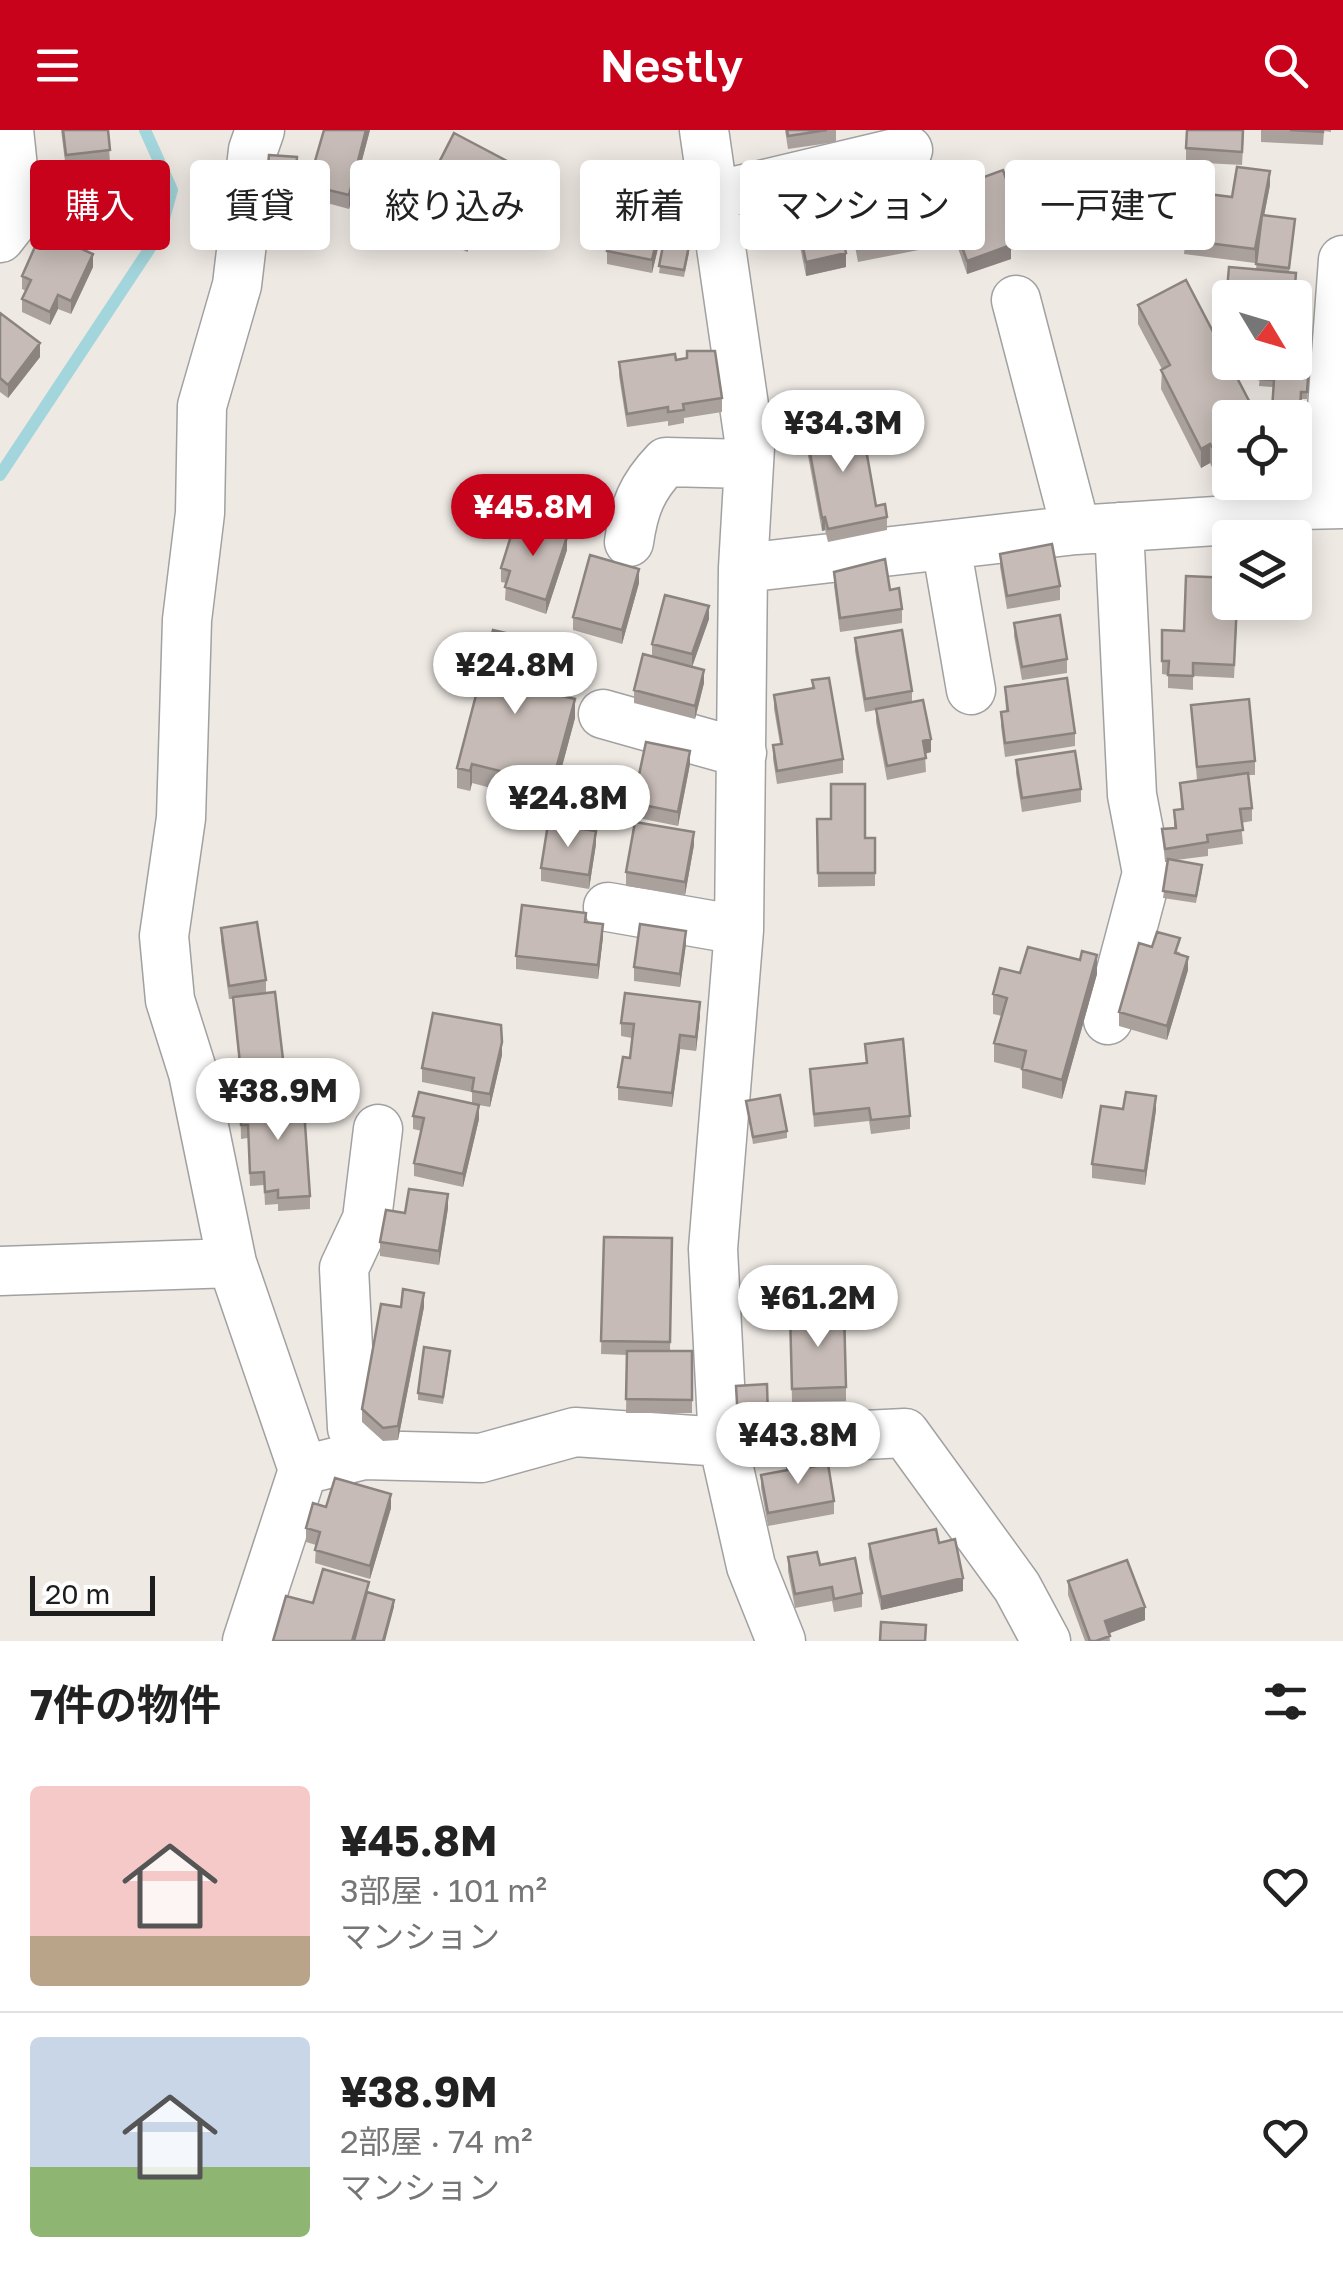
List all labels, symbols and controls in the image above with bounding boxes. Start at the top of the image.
icon: menu [30,38,85,93]
text: Nestly [600,38,743,92]
icon: search [1258,38,1313,93]
chip: 購入 [30,160,170,250]
chip: 賃貸 [190,160,330,250]
chip: 絞り込み [350,160,560,250]
chip: 新着 [580,160,720,250]
chip: マンション [740,160,985,250]
chip: 一戸建て [1005,160,1215,250]
north arrow [1212,280,1312,380]
map controls [1212,280,1312,620]
pin: ¥34.3M [762,390,924,475]
button: locate [1212,400,1312,500]
text: ¥34.3M [784,403,902,441]
pin: ¥45.8M [452,474,614,559]
text: ¥45.8M [473,487,593,525]
button: layers [1212,520,1312,620]
pin: ¥24.8M [434,632,596,717]
text: ¥24.8M [455,645,575,683]
pin: ¥24.8M [487,765,649,850]
text: ¥24.8M [508,778,628,816]
pin: ¥38.9M [197,1058,359,1143]
text: ¥38.9M [218,1071,338,1109]
pin: ¥61.2M [737,1265,899,1350]
text: ¥61.2M [760,1278,876,1316]
pin: ¥43.8M [717,1402,879,1487]
text: ¥43.8M [738,1415,858,1453]
scale bar [30,1571,155,1616]
text: 20 m [45,1577,110,1610]
icon: filters [1258,1674,1313,1729]
text: 7件の物件 [30,1679,221,1729]
text: ¥45.8M [340,1815,497,1865]
icon: home [110,1826,230,1946]
icon: heart [1258,1859,1313,1914]
text: 3部屋 · 101 m² [340,1871,547,1909]
text: マンション [340,1917,500,1955]
text: ¥38.9M [340,2066,498,2116]
icon: home [110,2077,230,2197]
icon: heart [1258,2110,1313,2165]
text: 2部屋 · 74 m² [340,2122,532,2160]
text: マンション [340,2168,500,2206]

